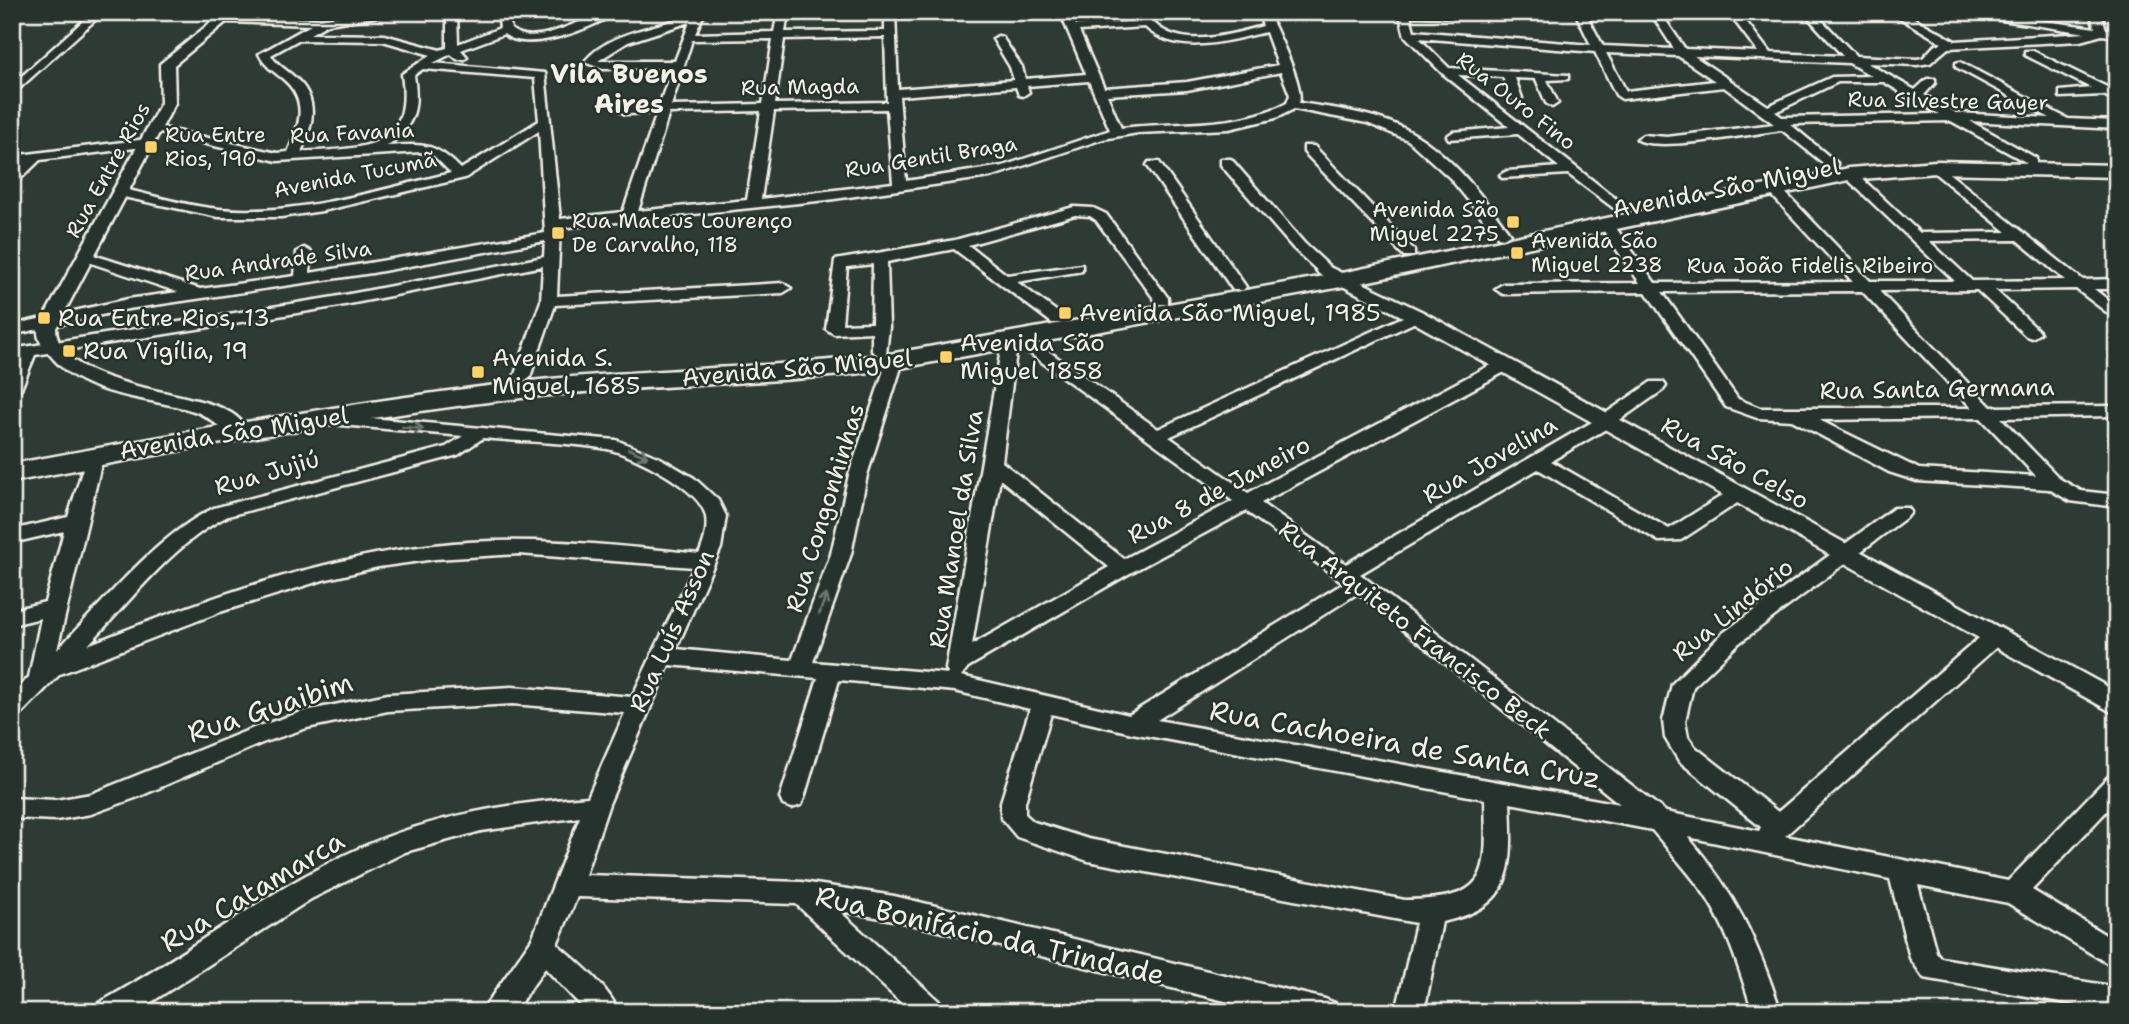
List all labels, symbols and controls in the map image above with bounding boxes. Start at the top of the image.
street label: Rua Ouro Fino [1450,45,1582,157]
district label: Vila Buenos Aires [550,56,708,121]
street label: Rua Magda [741,72,859,102]
street label: Rua Silvestre Gayer [1847,85,2049,117]
street label: Rua Entre Rios [59,97,157,243]
street label: Rua Favania [289,116,415,150]
place label: Rua Entre Rios, 190 [165,121,266,173]
street label: Rua Gentil Braga [843,130,1019,184]
marker: Rua Entre Rios, 190 [143,139,159,155]
street label: Avenida Tucumã [271,146,439,204]
street label: Avenida São Miguel [1609,150,1843,226]
place label: Avenida São Miguel 2275 [1370,196,1499,248]
place label: Rua Mateus Lourenço De Carvalho, 118 [572,207,792,259]
marker: Avenida São Miguel 2275 [1505,214,1521,230]
marker: Rua Mateus Lourenço De Carvalho, 118 [550,225,566,241]
place label: Avenida São Miguel 2238 [1531,227,1663,279]
street label: Rua Andrade Silva [183,234,373,288]
marker: Avenida São Miguel 2238 [1509,245,1525,261]
street label: Rua João Fidelis Ribeiro [1687,252,1933,280]
place label: Avenida São Miguel, 1985 [1079,297,1381,329]
place label: Rua Entre Rios, 13 [58,302,270,334]
marker: Avenida São Miguel, 1985 [1057,305,1073,321]
marker: Rua Entre Rios, 13 [36,310,52,326]
place label: Avenida São Miguel 1858 [960,327,1105,387]
place label: Rua Vigília, 19 [83,335,248,367]
place label: Avenida S. Miguel, 1685 [492,342,640,402]
street label: Avenida São Miguel [680,342,914,394]
marker: Rua Vigília, 19 [61,343,77,359]
marker: Avenida São Miguel 1858 [938,349,954,365]
marker: Avenida S. Miguel, 1685 [470,364,486,380]
street label: Rua Santa Germana [1819,371,2055,407]
street label: Avenida São Miguel [117,399,351,467]
street label: Rua Congonhinhas [778,400,872,616]
street label: Rua Manoel da Silva [921,407,991,650]
street label: Rua Jovelina [1417,409,1563,511]
street label: Rua São Celso [1655,409,1815,517]
one-way arrow [401,421,424,434]
street label: Rua 8 de Janeiro [1122,428,1316,552]
street label: Rua Jujiú [211,443,323,503]
one-way arrow [627,447,648,460]
street label: Rua Arquiteto Francisco Beck [1272,514,1558,746]
street label: Rua Luís Asson [622,545,722,717]
street label: Rua Lindório [1666,551,1800,669]
one-way arrow [818,594,830,616]
street label: Rua Guaibim [183,662,357,752]
street label: Rua Cachoeira de Santa Cruz [1207,691,1603,797]
street label: Rua Catamarca [153,821,351,961]
street label: Rua Bonifácio da Trindade [812,876,1168,994]

